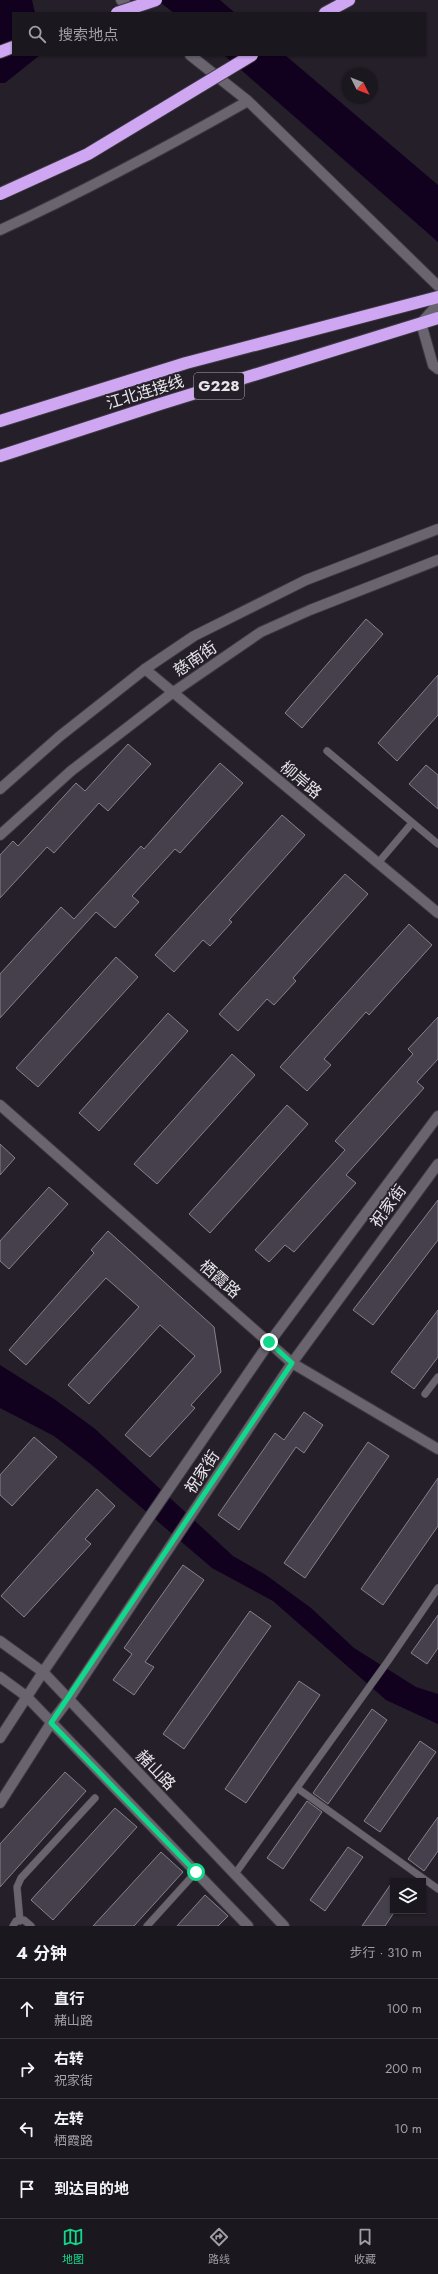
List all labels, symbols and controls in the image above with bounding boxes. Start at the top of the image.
search box [12,12,426,56]
icon: search [26,23,48,45]
text: 搜索地点 [58,24,118,46]
north arrow [342,68,378,104]
street label: 江北连接线 [103,369,187,415]
road number: G228 [194,373,244,399]
street label: 慈南街 [169,636,221,682]
street label: 柳岸路 [275,756,327,804]
street label: 祝家街 [365,1180,411,1232]
street label: 栖霞路 [194,1255,246,1303]
route end [260,1333,278,1351]
street label: 祝家街 [179,1446,225,1498]
street label: 赭山路 [131,1745,181,1795]
route start [187,1863,205,1881]
map controls [390,1878,426,1914]
button: layers [390,1878,426,1914]
text: 4 分钟 [16,1941,67,1965]
text: 步行 · 310 m [350,1943,422,1962]
text: 直行 [54,1988,84,2010]
icon: ahead [16,1998,38,2020]
text: 100 m [387,1999,422,2018]
text: 赭山路 [54,2011,93,2030]
text: 右转 [54,2048,84,2070]
icon: right [16,2058,38,2080]
text: 200 m [385,2059,422,2078]
text: 祝家街 [54,2071,93,2090]
text: 左转 [54,2108,84,2130]
icon: left [16,2118,38,2140]
text: 10 m [394,2119,422,2138]
text: 栖霞路 [54,2131,93,2150]
icon: arrive [16,2178,38,2200]
text: 到达目的地 [54,2178,129,2200]
tab: 地图 [62,2226,84,2267]
tab: 路线 [208,2226,230,2267]
tab: 收藏 [354,2226,376,2267]

